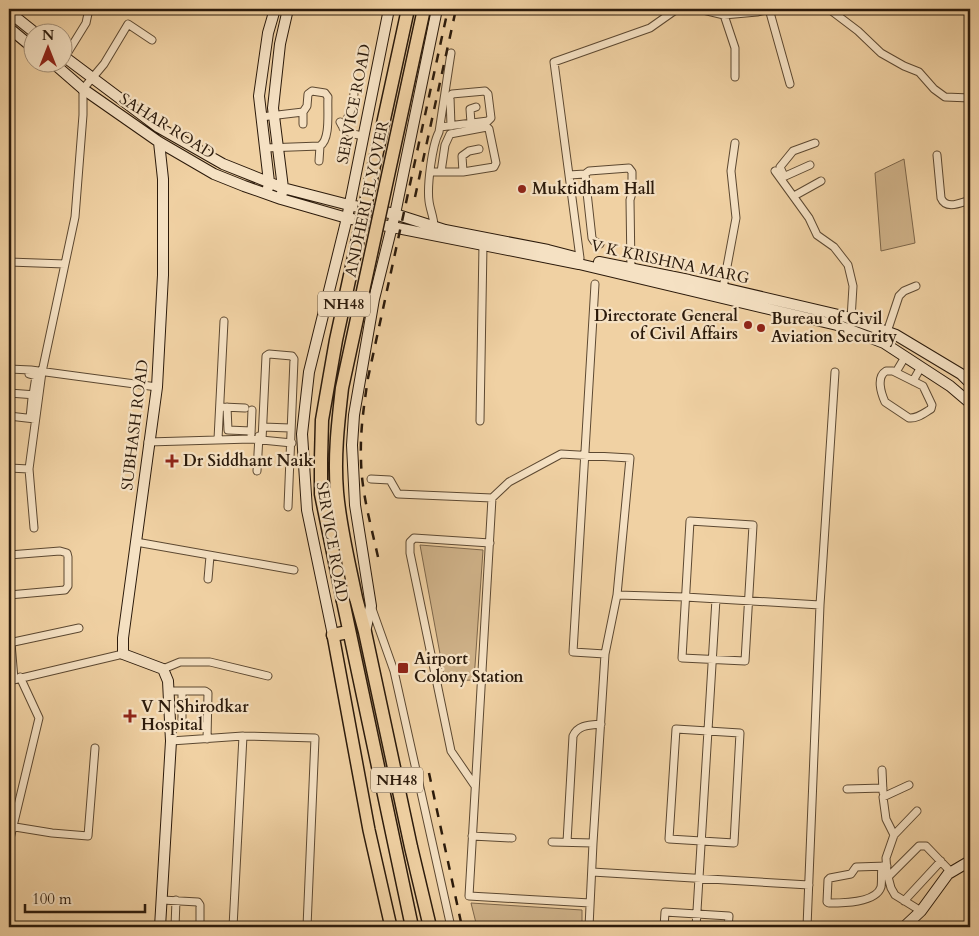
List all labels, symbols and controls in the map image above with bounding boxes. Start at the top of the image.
north arrow [22,22,72,72]
text: N [42,26,54,45]
street label: SERVICE ROAD [332,42,376,166]
street label: SAHAR ROAD [115,88,219,164]
street label: ANDHERI FLYOVER [340,119,394,279]
place label: Muktidham Hall [532,178,655,200]
marker: Muktidham Hall [516,183,528,195]
street label: V K KRISHNA MARG [589,234,752,290]
road number: NH48 [318,292,370,316]
place label: Directorate General of Civil Affairs [594,305,738,345]
place label: Bureau of Civil Aviation Security [771,308,897,348]
marker: Directorate General of Civil Affairs [742,319,754,331]
marker: Bureau of Civil Aviation Security [755,322,767,334]
street label: SUBHASH ROAD [116,358,154,492]
place label: Dr Siddhant Naik [183,450,314,472]
marker: Dr Siddhant Naik [165,454,179,468]
street label: SERVICE ROAD [311,480,353,604]
place label: Airport Colony Station [414,648,524,688]
marker: Airport Colony Station [396,661,410,675]
place label: V N Shirodkar Hospital [141,696,249,736]
marker: V N Shirodkar Hospital [123,709,137,723]
road number: NH48 [371,768,423,792]
scale bar [25,881,145,913]
text: 100 m [32,889,72,909]

